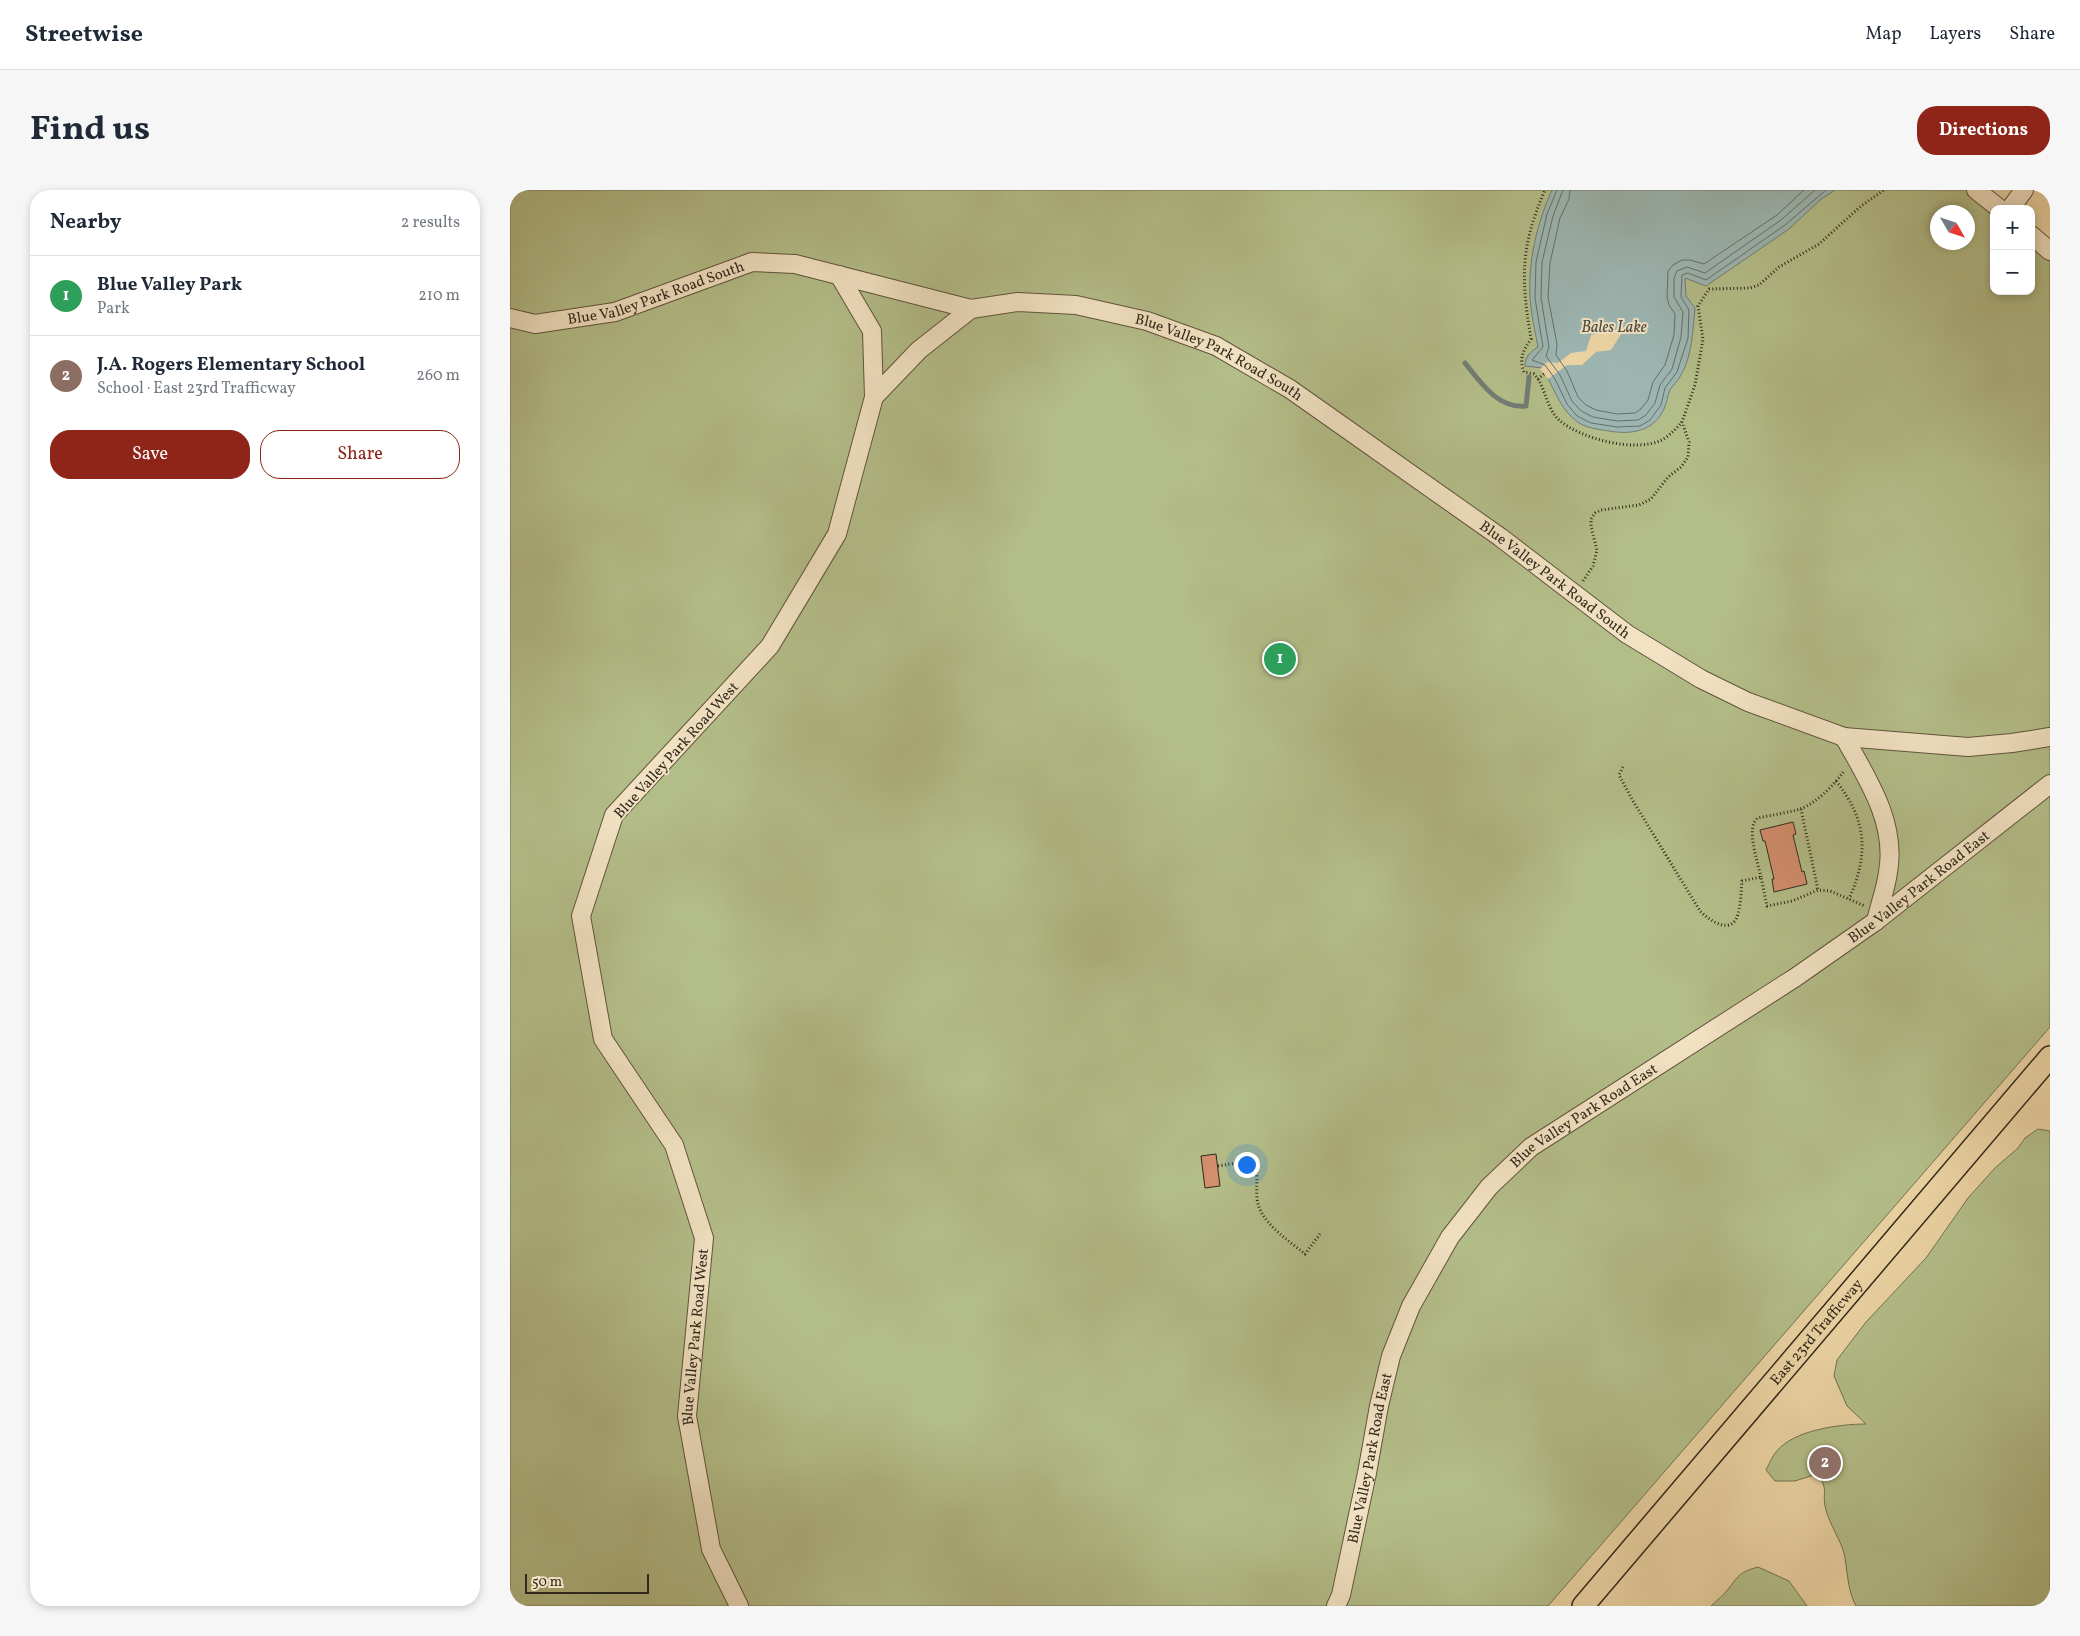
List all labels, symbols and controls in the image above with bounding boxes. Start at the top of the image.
text: Streetwise [25,18,143,52]
text: Map [1865,22,1901,47]
text: Layers [1929,22,1981,47]
text: Share [2009,22,2055,47]
text: Find us [30,106,150,154]
button: Directions [1917,106,2050,155]
north arrow [1930,205,1975,250]
map controls [1990,205,2035,295]
button: + [1990,205,2035,250]
text: Nearby [50,208,121,237]
text: 2 results [401,212,460,234]
button: − [1990,250,2035,295]
street label: Blue Valley Park Road South [566,257,748,331]
text: Blue Valley Park [97,272,242,298]
text: 1 [63,285,69,307]
text: 210 m [418,285,460,307]
text: Park [97,298,130,320]
street label: Blue Valley Park Road South [1133,310,1307,407]
water label: Bales Lake [1581,317,1647,339]
text: J.A. Rogers Elementary School [97,352,365,378]
text: 2 [62,365,70,387]
text: 260 m [416,365,460,387]
text: School · East 23rd Trafficway [97,378,296,400]
button: Save [50,430,250,479]
button: Share [260,430,460,479]
street label: Blue Valley Park Road South [1474,517,1634,645]
pin: 1 [1264,640,1296,678]
street label: Blue Valley Park Road West [610,678,744,824]
street label: Blue Valley Park Road East [1844,826,1995,949]
street label: Blue Valley Park Road East [1506,1059,1662,1173]
your location [1234,1152,1260,1178]
street label: Blue Valley Park Road West [678,1248,715,1427]
street label: East 23rd Trafficway [1766,1275,1869,1390]
street label: Blue Valley Park Road East [1343,1371,1399,1546]
pin: 2 [1809,1444,1841,1482]
scale bar [525,1571,649,1594]
text: 50 m [532,1573,562,1592]

